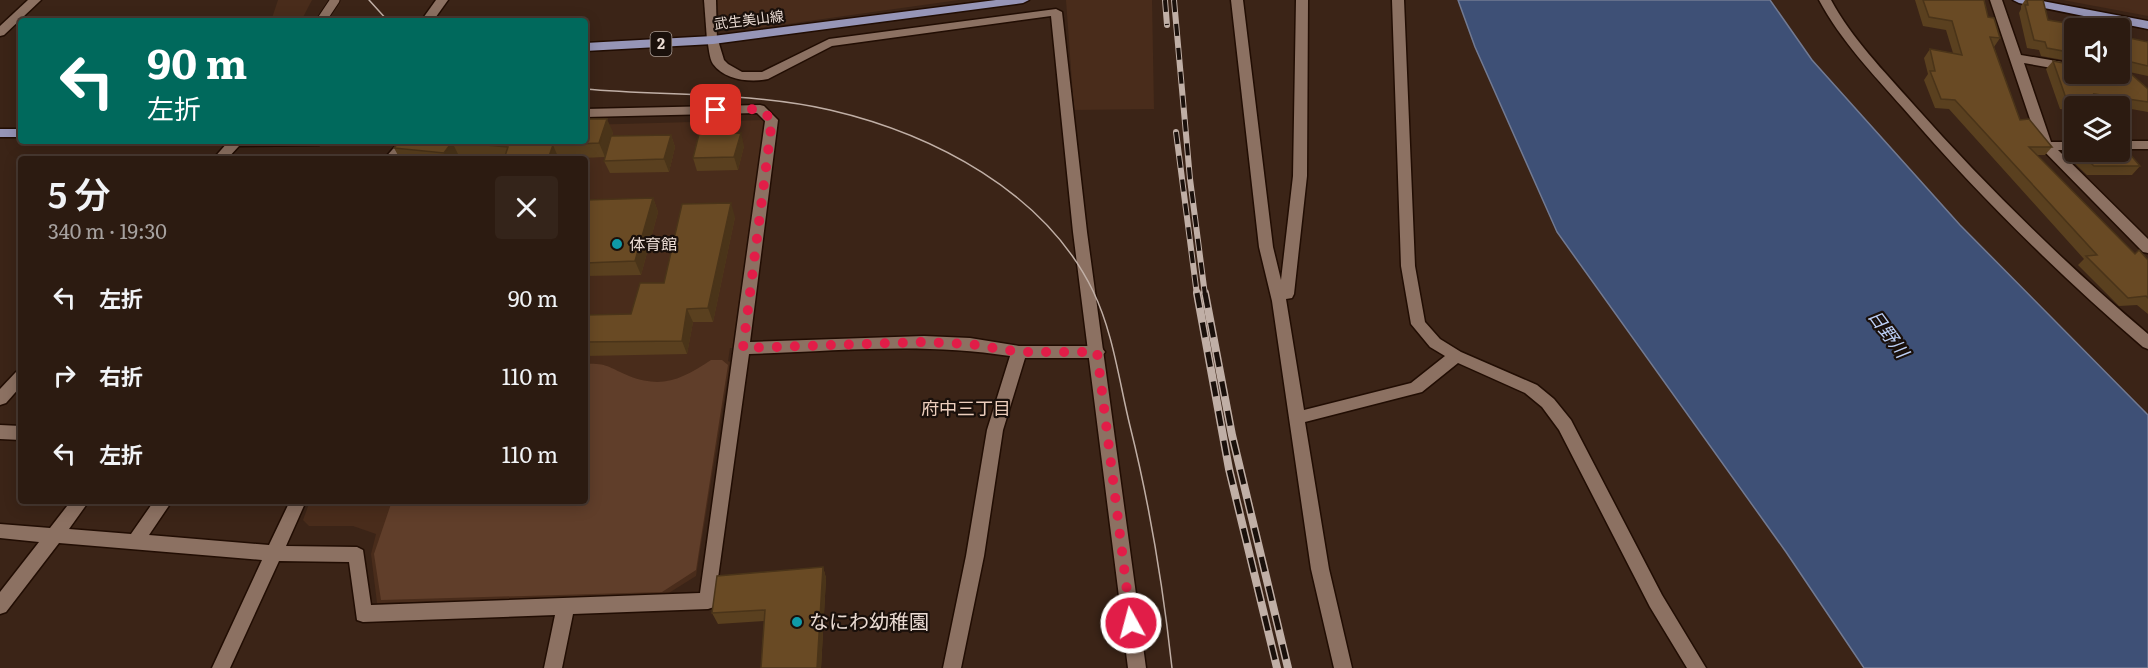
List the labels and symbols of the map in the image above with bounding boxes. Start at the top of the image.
street label: 武生美山線 [713,5,785,33]
road number: 2 [650,32,672,56]
pin [690,84,741,135]
place label: 体育館 [629,231,677,255]
marker: 体育館 [610,237,624,251]
water label: 日野川 [1862,303,1917,365]
district label: 府中三丁目 [921,394,1011,421]
position arrow [1099,591,1163,655]
place label: なにわ幼稚園 [809,605,929,635]
marker: なにわ幼稚園 [790,615,804,629]

